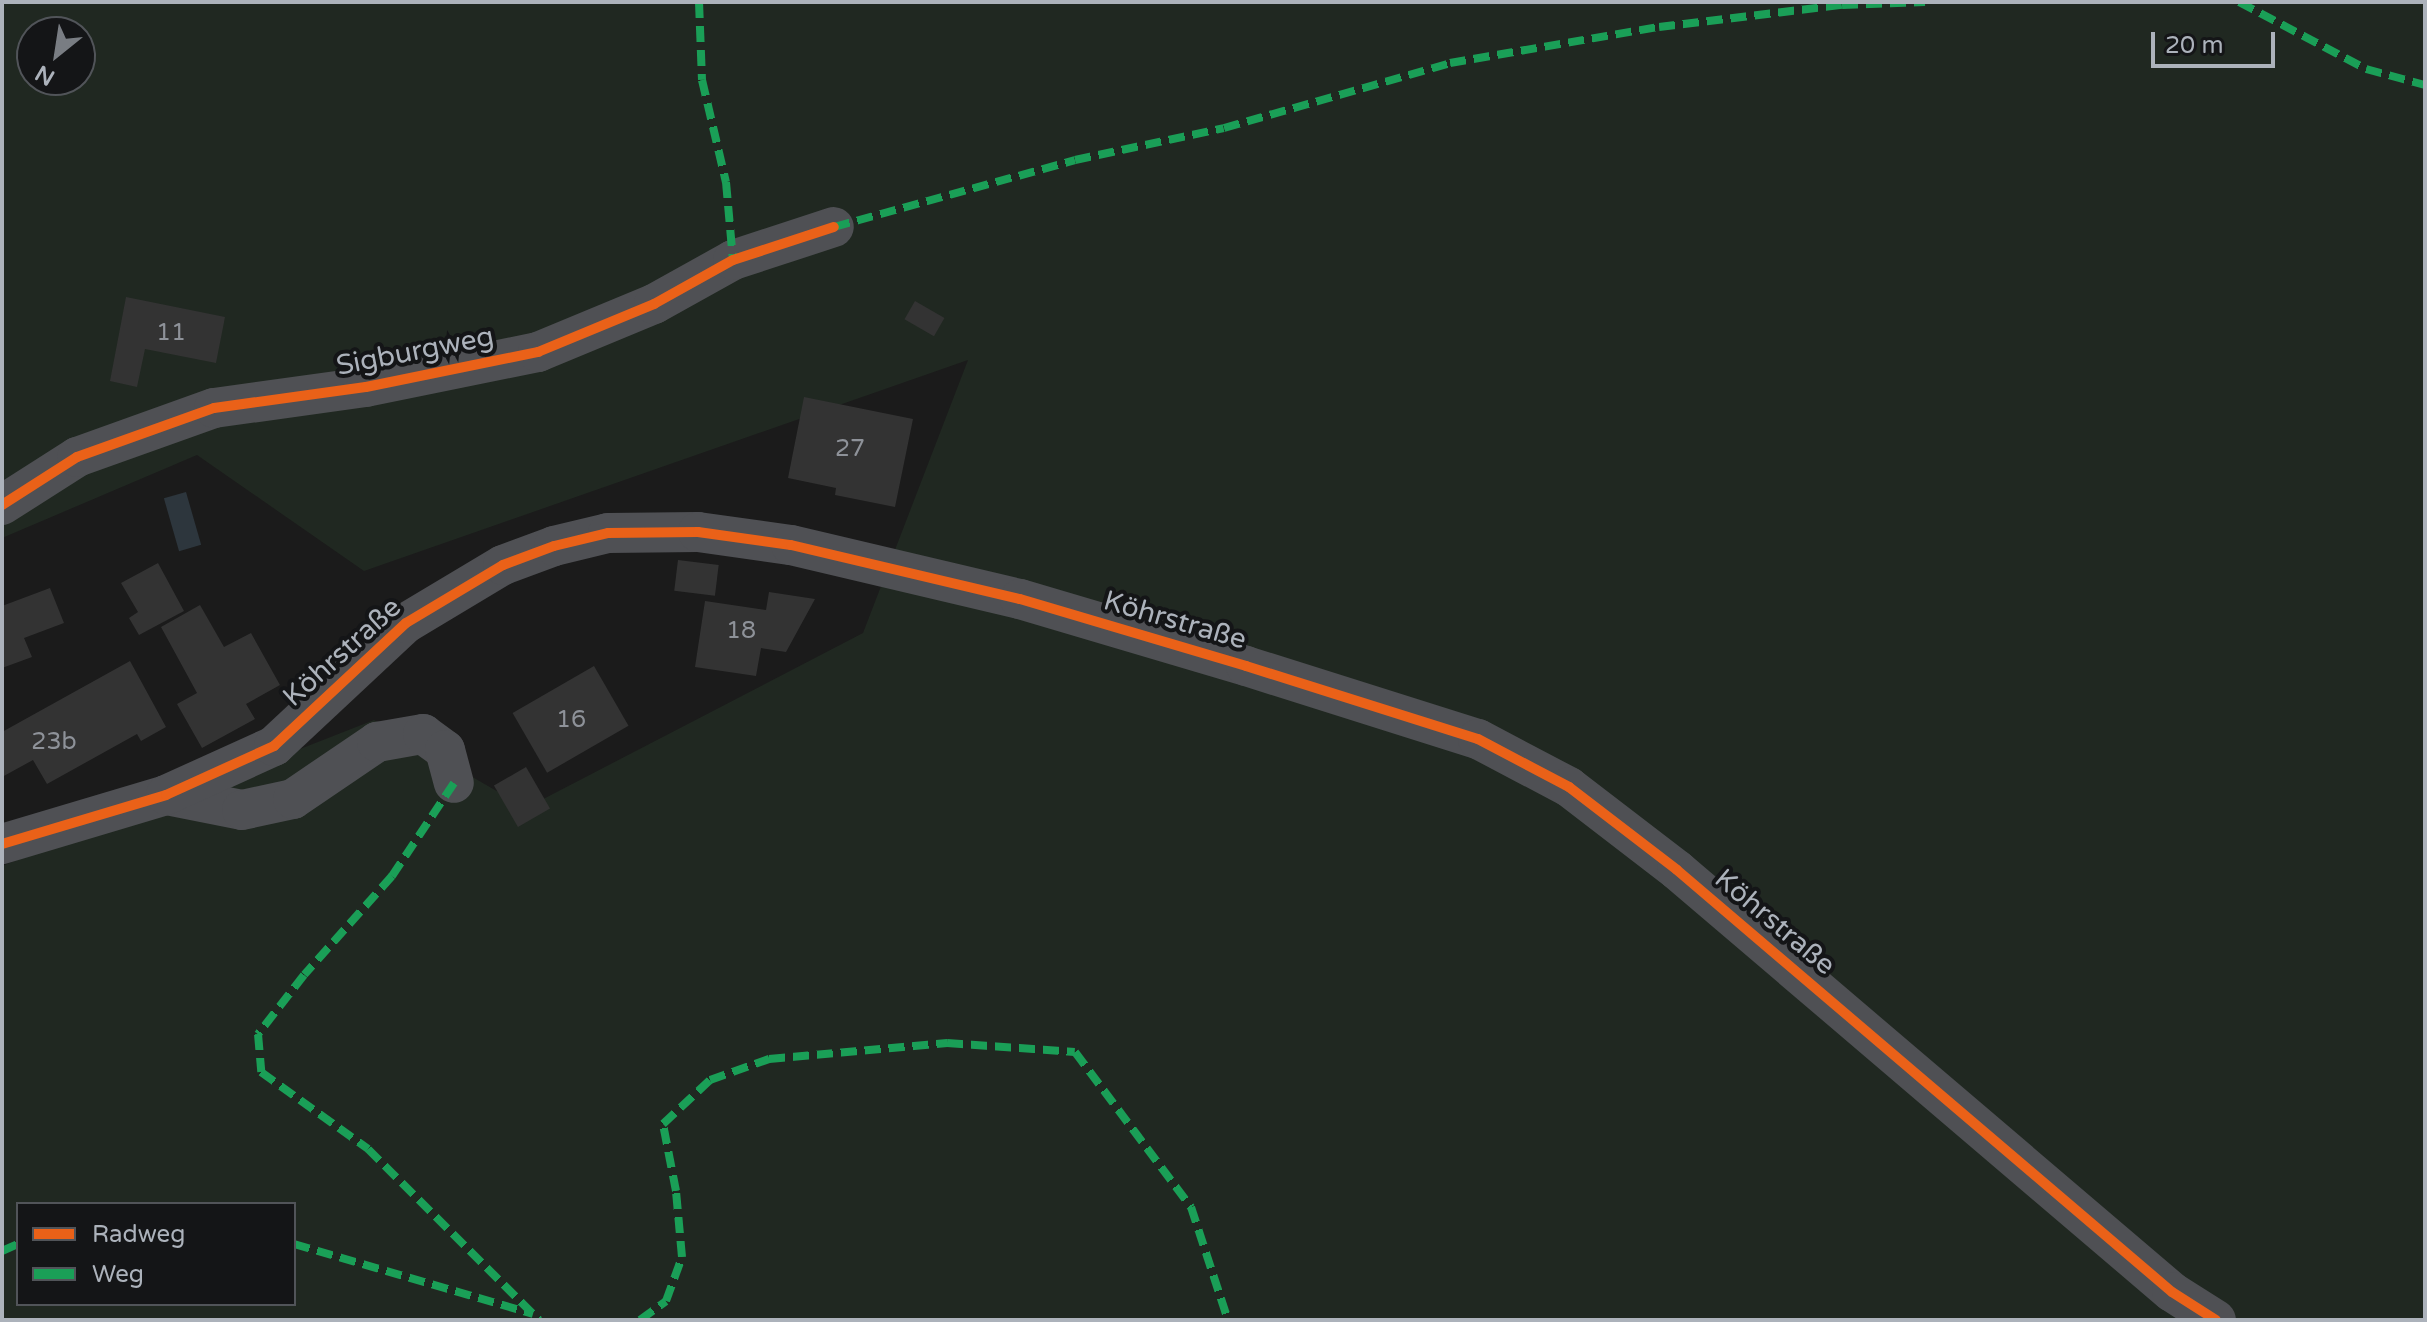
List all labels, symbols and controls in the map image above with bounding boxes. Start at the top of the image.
north arrow [16,16,96,96]
scale bar [2155,16,2279,66]
text: 20 m [2165,31,2223,60]
text: N [31,59,59,91]
house number: 11 [156,319,186,347]
street label: Sigburgweg [333,319,497,383]
house number: 27 [835,435,865,463]
street label: Köhrstraße [1100,584,1250,656]
street label: Köhrstraße [276,590,408,714]
house number: 18 [726,617,756,645]
house number: 16 [556,706,586,734]
house number: 23b [31,728,77,756]
street label: Köhrstraße [1708,862,1842,982]
legend [16,1202,296,1306]
text: Radweg [92,1220,185,1249]
text: Weg [92,1260,144,1289]

